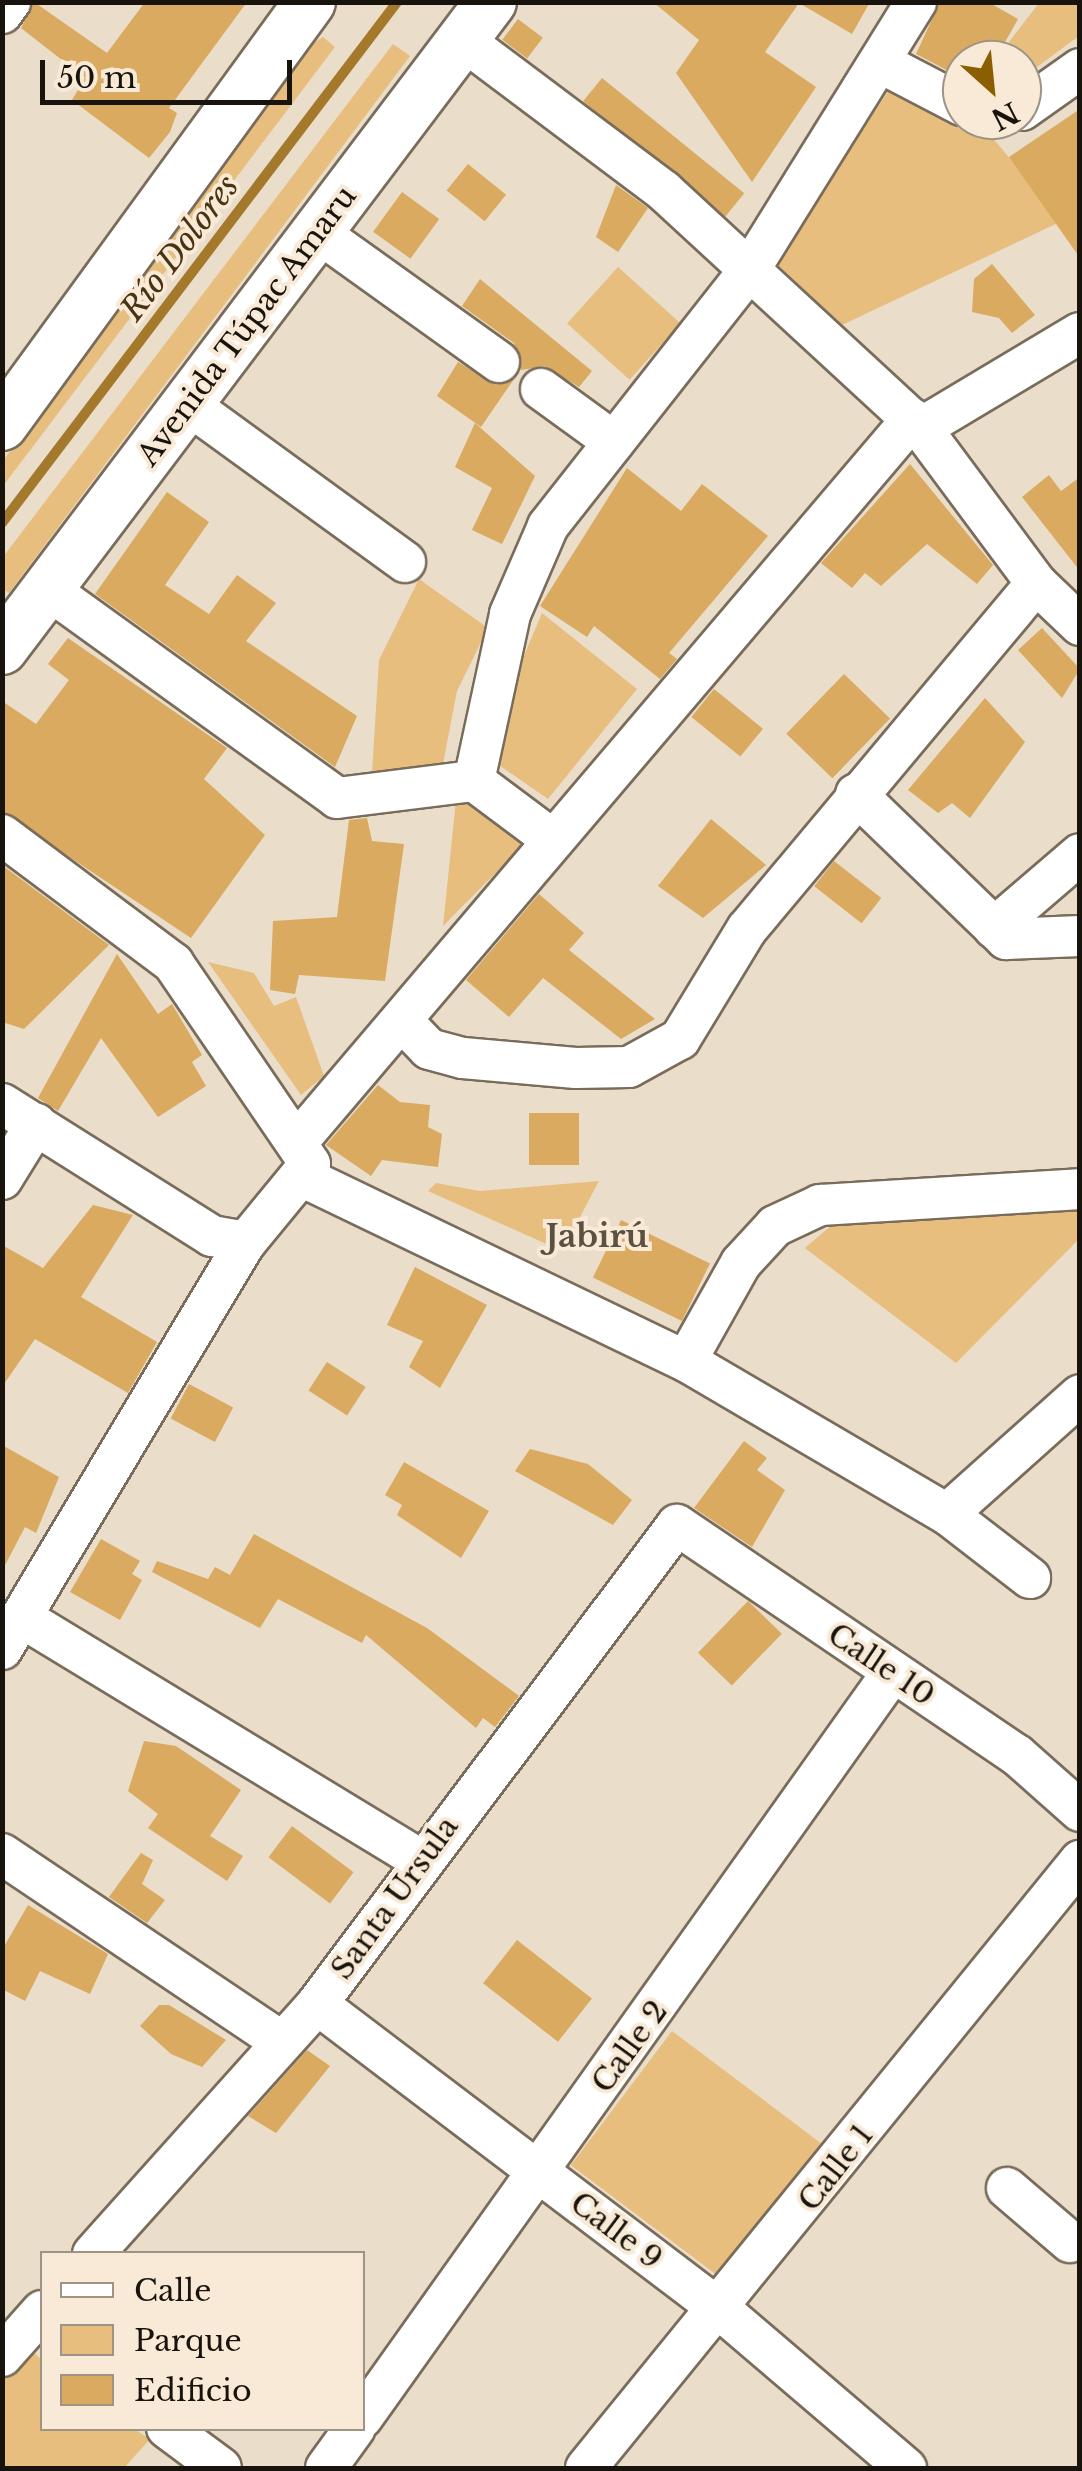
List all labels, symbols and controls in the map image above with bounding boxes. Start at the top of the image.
scale bar [45,40,298,102]
north arrow [942,40,1042,140]
text: 50 m [57,59,136,96]
text: N [985,94,1025,137]
water label: Río Dolores [113,168,247,328]
street label: Avenida Túpac Amaru [129,178,365,474]
district label: Jabirú [546,1217,648,1255]
street label: Calle 10 [821,1616,941,1714]
street label: Santa Ursula [324,1810,466,1986]
street label: Calle 2 [585,1994,675,2100]
street label: Calle 1 [791,2118,881,2218]
street label: Calle 9 [563,2185,669,2277]
legend [40,2251,365,2431]
text: Calle [134,2272,211,2309]
text: Parque [134,2322,242,2359]
text: Edificio [134,2372,252,2409]

